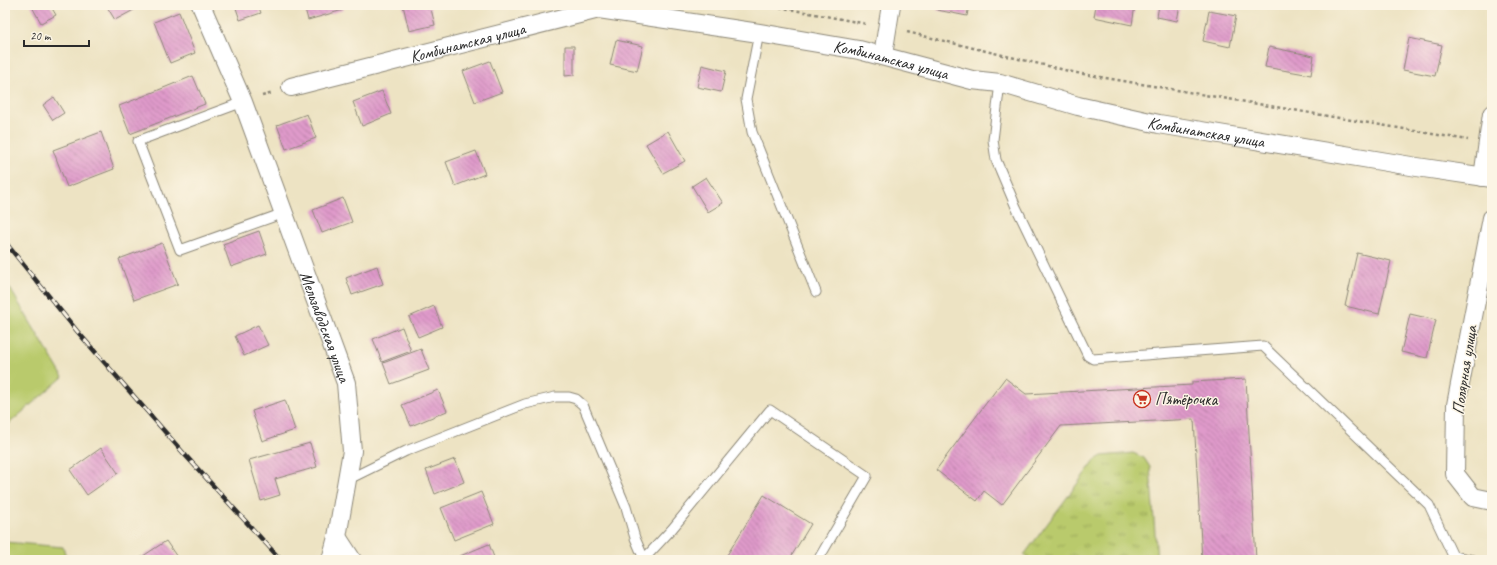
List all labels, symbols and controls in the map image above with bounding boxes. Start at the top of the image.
street label: Комбинатская улица [408,18,528,67]
scale bar [24,22,89,48]
text: 20 m [30,28,52,44]
street label: Комбинатская улица [832,36,952,85]
street label: Комбинатская улица [1146,112,1267,153]
street label: Мельзаводская улица [295,268,355,386]
street label: Полярная улица [1447,323,1482,416]
supermarket icon: Пятёрочка [1132,389,1152,409]
place label: Пятёрочка [1155,389,1218,410]

